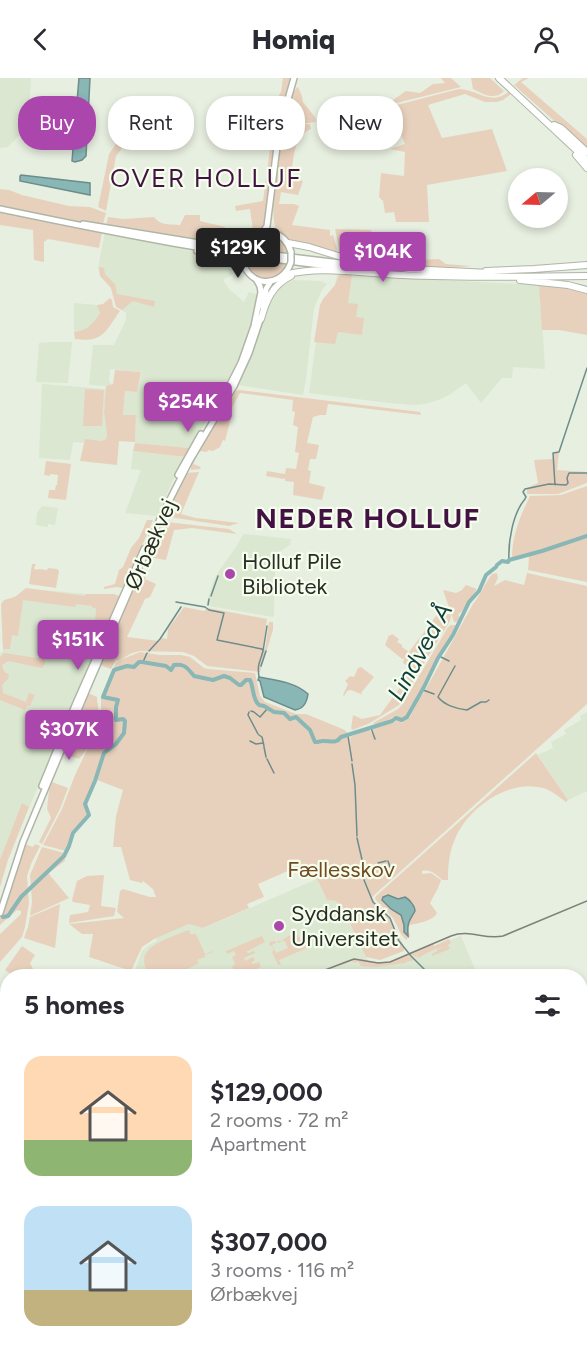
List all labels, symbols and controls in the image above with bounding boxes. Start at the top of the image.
icon: back [24,23,57,56]
text: Homiq [252,23,335,56]
icon: person [530,23,563,56]
chip: Buy [18,96,96,150]
chip: Rent [108,96,194,150]
chip: Filters [206,96,305,150]
chip: New [317,96,403,150]
district label: OVER HOLLUF [110,162,302,194]
north arrow [508,168,568,228]
map controls [508,168,568,228]
pin: $129K [196,228,280,279]
pin: $104K [341,232,425,283]
text: $129K [210,235,266,259]
text: $104K [354,239,412,263]
pin: $254K [146,382,230,433]
text: $254K [158,389,218,413]
street label: Ørbækvej [118,495,182,594]
district label: NEDER HOLLUF [255,501,481,535]
place label: Holluf Pile Bibliotek [242,548,341,600]
marker: Holluf Pile Bibliotek [223,567,237,581]
water label: Lindved Å [381,598,458,706]
pin: $151K [36,620,120,671]
text: $151K [52,627,104,651]
pin: $307K [27,710,111,761]
text: $307K [39,717,99,741]
park label: Fællesskov [287,856,395,883]
place label: Syddansk Universitet [291,900,399,952]
marker: Syddansk Universitet [272,919,286,933]
text: 5 homes [24,989,124,1021]
icon: filters [531,989,564,1022]
text: $129,000 [210,1076,323,1108]
icon: home [72,1080,144,1152]
text: 2 rooms · 72 m² [210,1108,348,1132]
text: Apartment [210,1132,307,1156]
text: $307,000 [210,1226,327,1258]
icon: home [72,1230,144,1302]
text: 3 rooms · 116 m² [210,1258,354,1282]
text: Ørbækvej [210,1282,298,1306]

